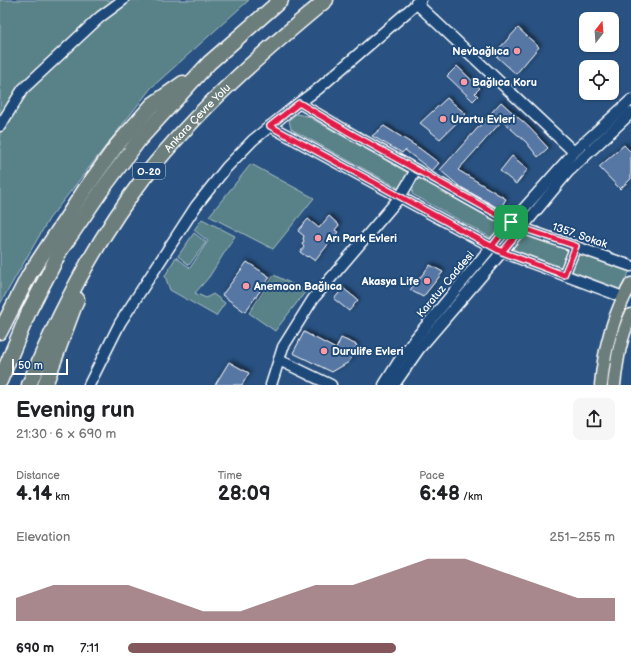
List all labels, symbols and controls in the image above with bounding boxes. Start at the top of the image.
north arrow [579,12,619,52]
map controls [579,12,619,100]
place label: Nevbağlıca [452,45,509,58]
marker: Nevbağlıca [512,46,522,56]
button: locate [579,60,619,100]
place label: Bağlıca Koru [472,76,537,89]
marker: Bağlıca Koru [459,77,469,87]
street label: Ankara Çevre Yolu [162,81,233,155]
place label: Urartu Evleri [451,113,516,126]
marker: Urartu Evleri [438,114,448,124]
road number: O-20 [133,163,165,179]
pin [494,205,528,239]
icon: arrive [500,211,522,233]
street label: 1357. Sokak [551,220,610,251]
place label: Arı Park Evleri [325,232,397,245]
marker: Arı Park Evleri [313,233,323,243]
street label: Karatuz Caddesi [414,249,477,320]
place label: Akasya Life [361,275,419,288]
marker: Akasya Life [422,276,432,286]
place label: Anemoon Bağlıca [253,280,342,293]
marker: Anemoon Bağlıca [241,281,251,291]
place label: Durulife Evleri [332,345,404,358]
marker: Durulife Evleri [319,346,329,356]
scale bar [12,357,68,376]
text: 50 m [18,359,43,372]
text: Evening run [16,397,135,424]
button: share [573,398,615,440]
text: 21:30 · 6 × 690 m [16,426,116,442]
text: Distance [16,469,60,482]
text: Time [218,469,242,482]
text: Pace [419,469,444,482]
text: 4.14 [16,482,52,506]
text: 28:09 [218,482,271,506]
text: 6:48 [419,482,460,506]
text: km [52,490,70,503]
text: /km [460,490,483,503]
text: Elevation [16,529,70,545]
text: 251–255 m [549,529,615,545]
text: 690 m [16,640,54,656]
text: 7:11 [80,640,99,656]

